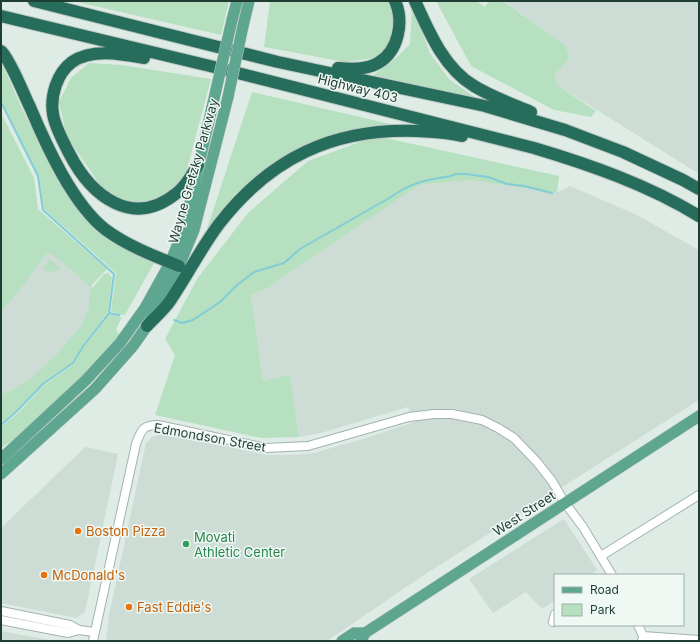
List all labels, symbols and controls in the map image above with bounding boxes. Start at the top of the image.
street label: Highway 403 [316,70,400,106]
street label: Wayne Gretzky Parkway [165,97,221,245]
street label: Edmondson Street [153,419,267,455]
street label: West Street [490,487,558,539]
place label: Boston Pizza [86,523,166,539]
marker: Boston Pizza [73,526,83,536]
place label: Movati Athletic Center [194,529,285,560]
marker: Movati Athletic Center [181,539,191,549]
place label: McDonald's [52,567,125,583]
marker: McDonald's [39,570,49,580]
legend [554,574,684,626]
text: Road [590,582,619,597]
place label: Fast Eddie's [137,599,212,615]
marker: Fast Eddie's [124,602,134,612]
text: Park [590,602,616,617]

